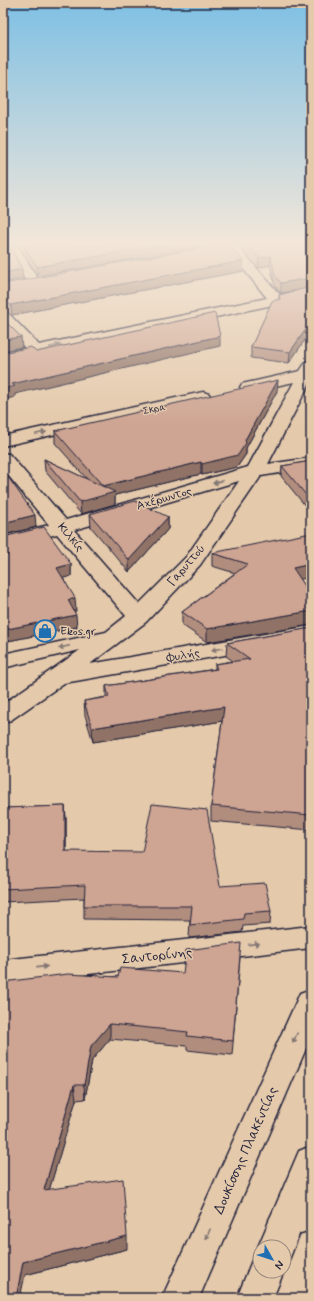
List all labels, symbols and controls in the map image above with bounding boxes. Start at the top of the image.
one-way arrow [49,343,61,349]
street label: Σκρα [142,401,167,418]
one-way arrow [35,429,47,435]
one-way arrow [211,479,223,485]
street label: Αχέρωντος [135,482,194,514]
street label: Κιλκίς [53,520,87,556]
street label: Γαρυττού [164,541,209,590]
shop icon: Ekos.gr [32,618,58,644]
place label: Ekos.gr [60,624,96,640]
one-way arrow [58,645,70,651]
street label: Φυλής [164,645,201,667]
one-way arrow [211,646,223,652]
one-way arrow [248,940,260,947]
street label: Σαντορίνης [121,943,193,969]
one-way arrow [36,964,48,971]
one-way arrow [292,1032,298,1044]
street label: Δουκίσσης Πλακεντίας [210,1084,282,1217]
one-way arrow [205,1228,211,1239]
north arrow [252,1239,292,1279]
text: N [271,1257,287,1272]

